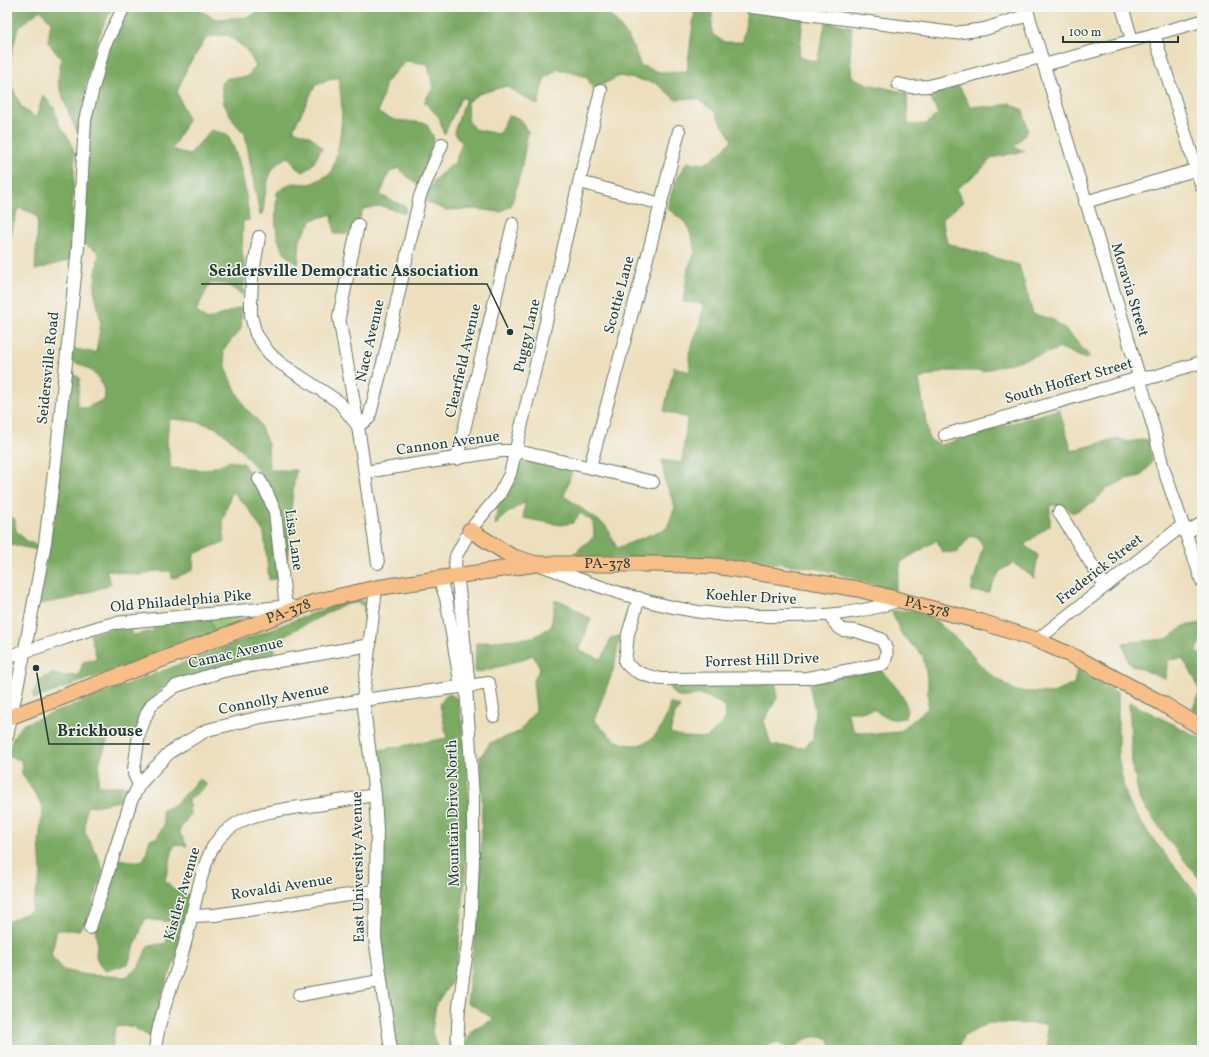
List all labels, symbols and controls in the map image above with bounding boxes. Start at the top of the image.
scale bar [1063,18,1178,44]
text: 100 m [1069,25,1102,41]
street label: Moravia Street [1105,240,1153,340]
street label: Scottie Lane [600,254,640,336]
callout: Seidersville Democratic Association [201,256,487,284]
text: Seidersville Democratic Association [209,261,479,283]
street label: Nace Avenue [351,297,391,385]
street label: Puggy Lane [509,297,547,375]
street label: Clearfield Avenue [441,302,487,420]
street label: Seidersville Road [33,311,65,425]
street label: South Hoffert Street [1003,354,1135,410]
street label: Cannon Avenue [395,426,501,462]
street label: Lisa Lane [278,508,308,572]
street label: Frederick Street [1052,530,1148,610]
street label: PA-378 [584,554,631,575]
street label: Old Philadelphia Pike [109,585,253,619]
street label: Koehler Drive [705,585,797,611]
street label: PA-378 [902,591,952,624]
street label: PA-378 [263,594,314,630]
street label: Camac Avenue [186,633,286,675]
street label: Forrest Hill Drive [704,649,820,673]
street label: Connolly Avenue [217,679,331,721]
callout: Brickhouse [49,716,150,744]
text: Brickhouse [57,721,143,743]
street label: Mountain Drive North [442,739,466,887]
street label: East University Avenue [347,791,371,943]
street label: Kistler Avenue [160,845,206,943]
street label: Rovaldi Avenue [230,870,334,906]

